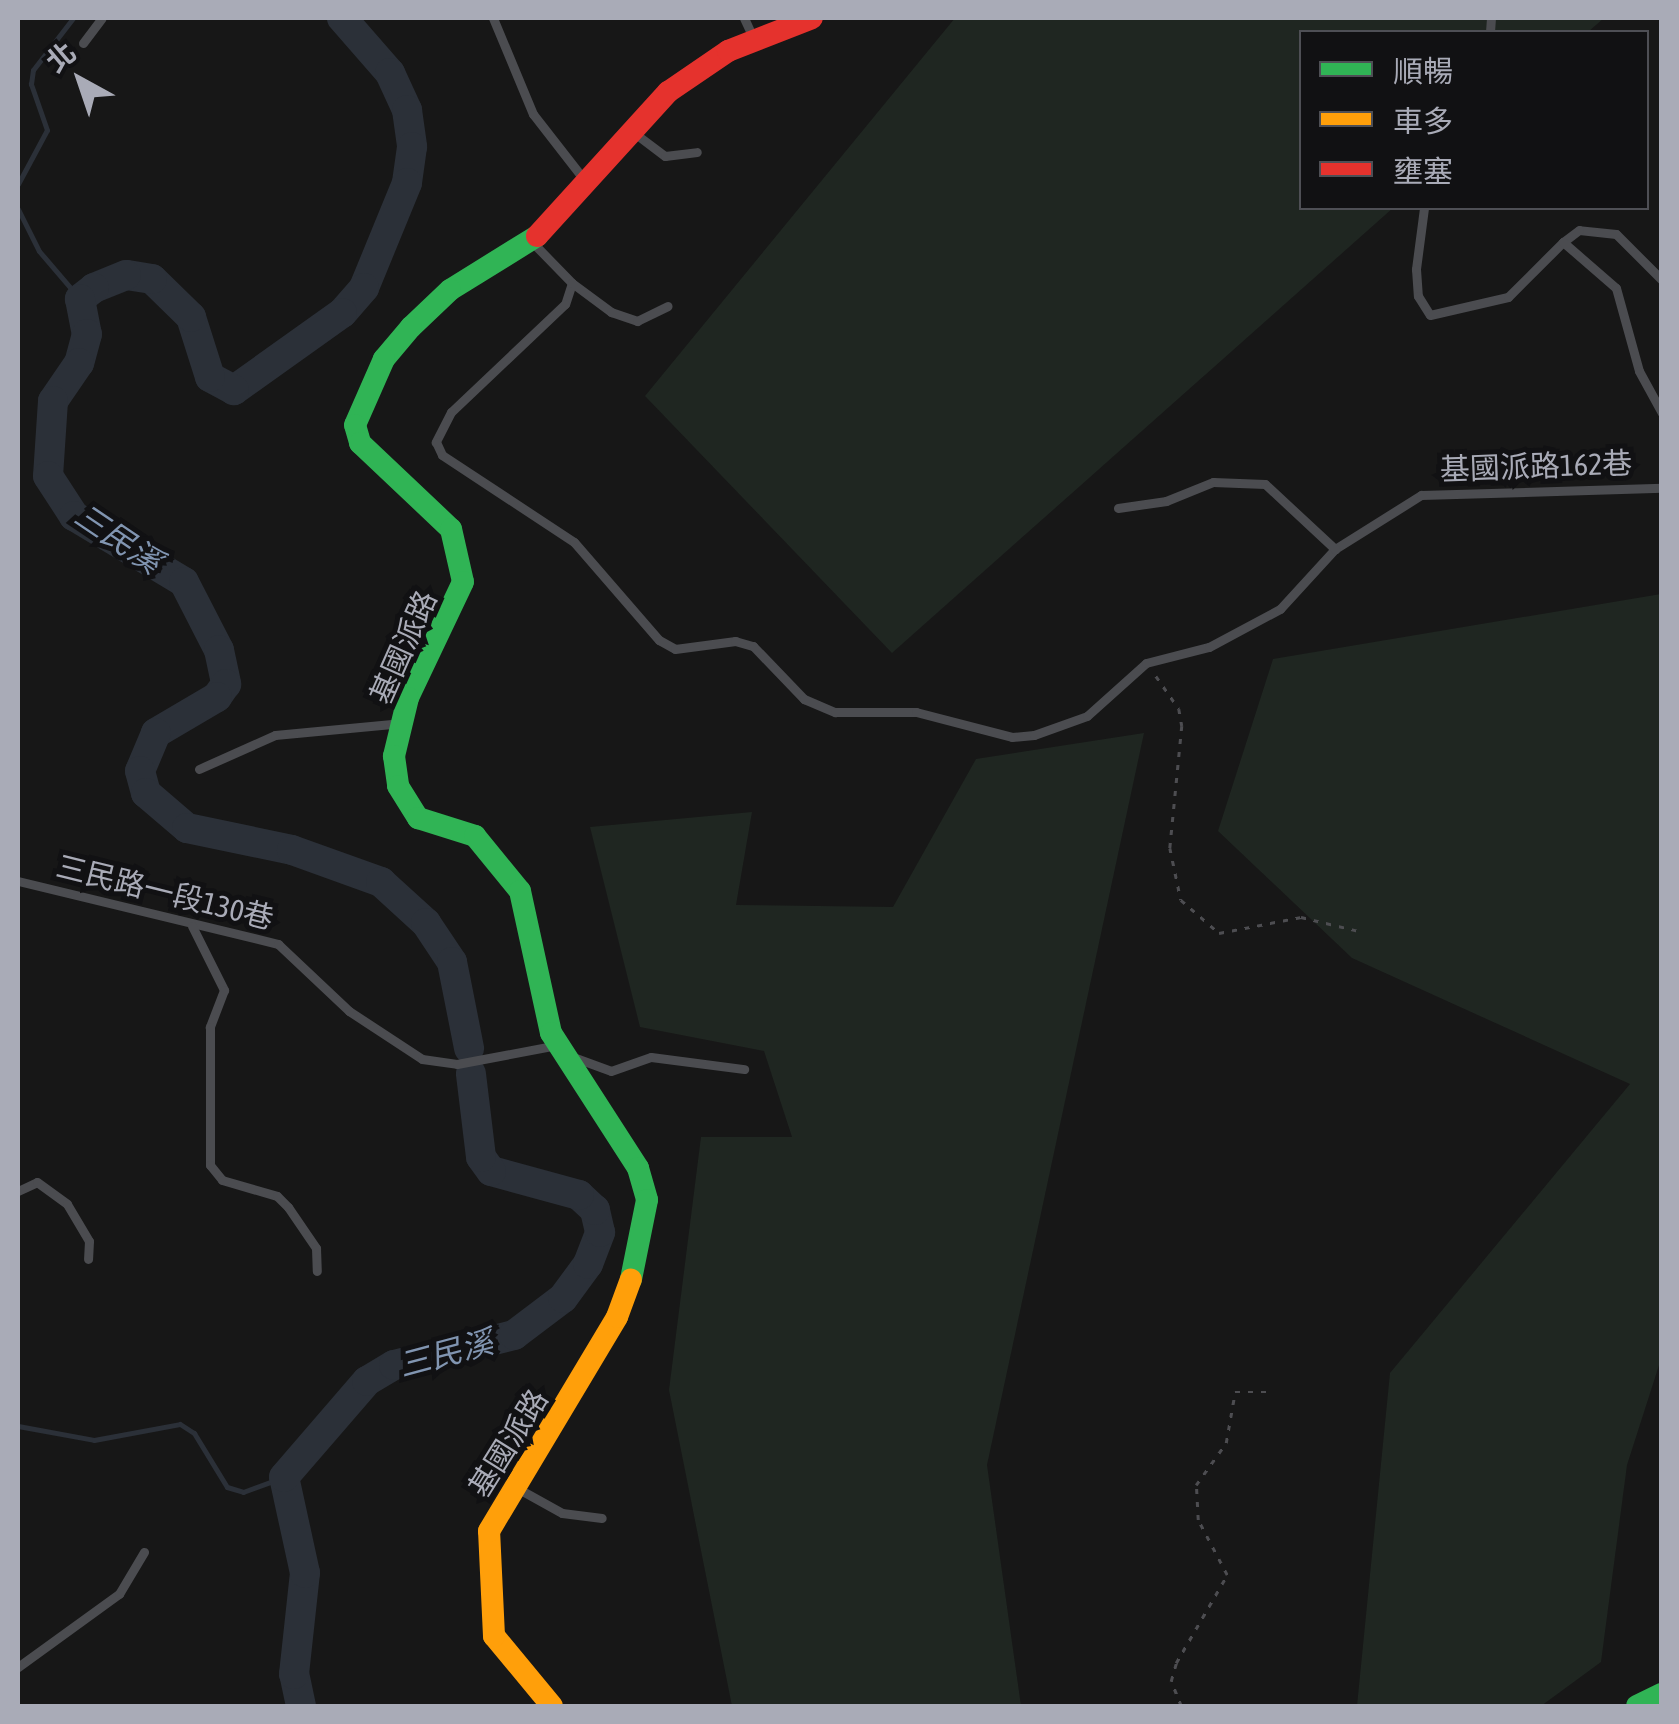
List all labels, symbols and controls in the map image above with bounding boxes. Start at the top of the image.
north arrow [30,30,130,130]
legend [1299,30,1649,210]
text: 北 [40,36,82,78]
text: 順暢 [1393,54,1453,88]
text: 車多 [1393,104,1453,138]
text: 壅塞 [1393,154,1453,188]
street label: 基國派路162巷 [1439,445,1633,487]
water label: 三民溪 [67,496,169,582]
street label: 基國派路 [362,585,444,709]
street label: 三民路一段130巷 [53,848,277,936]
water label: 三民溪 [395,1323,497,1385]
street label: 基國派路 [461,1383,555,1503]

